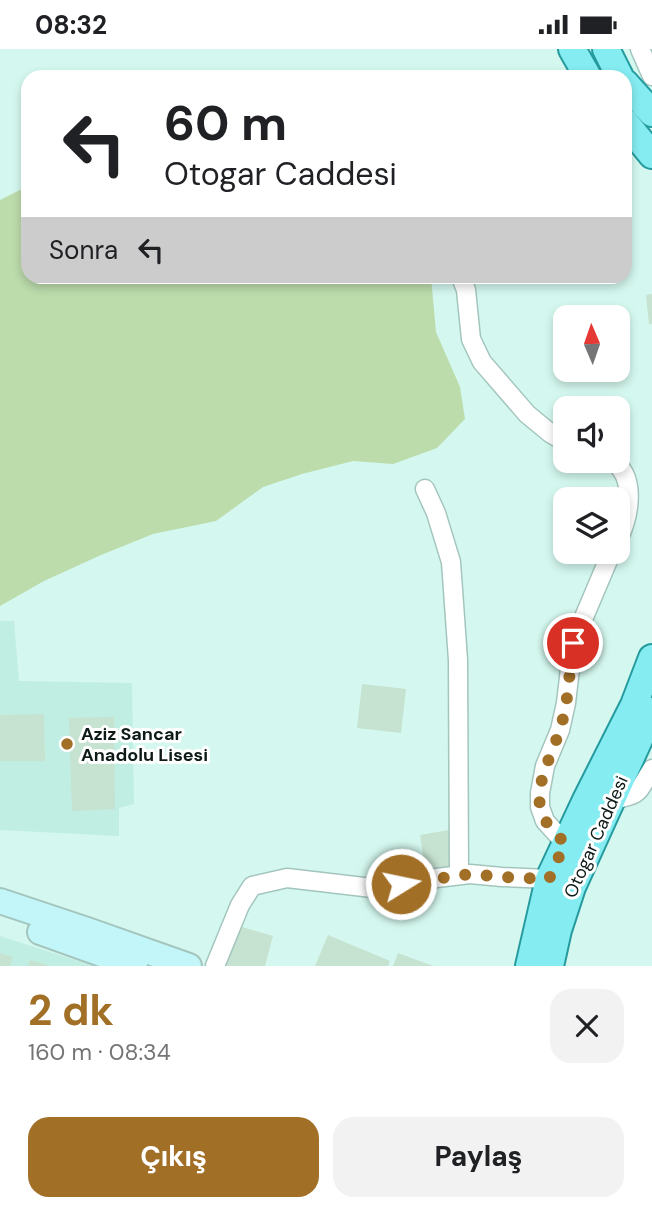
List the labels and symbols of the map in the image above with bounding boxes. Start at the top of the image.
north arrow [553,305,630,381]
pin [543,613,603,673]
place label: Aziz Sancar Anadolu Lisesi [81,722,208,767]
marker: Aziz Sancar Anadolu Lisesi [59,736,75,752]
street label: Otogar Caddesi [558,772,634,902]
position arrow [364,847,438,921]

